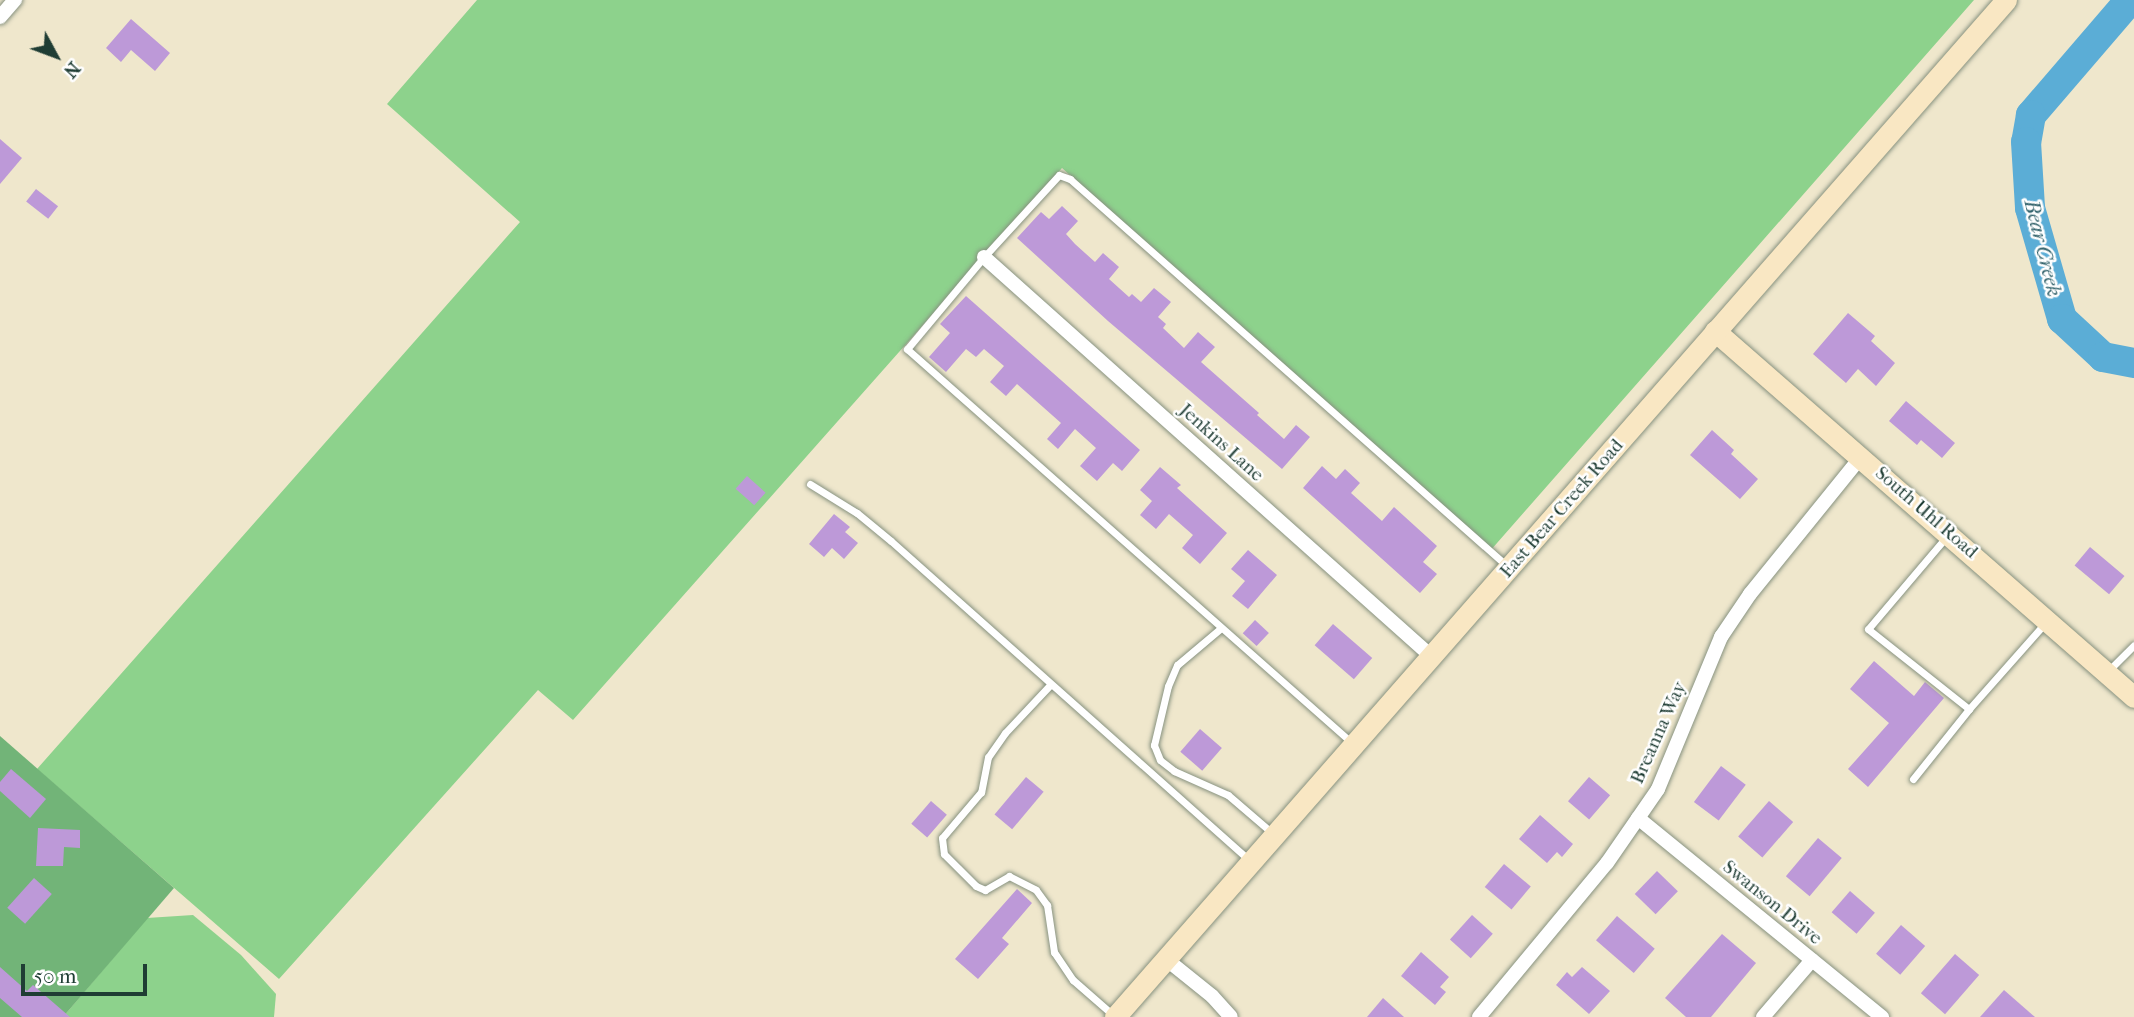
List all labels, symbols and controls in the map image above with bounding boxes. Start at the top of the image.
north arrow [21,21,91,91]
text: N [59,57,85,82]
water label: Bear Creek [2019,197,2067,299]
street label: Jenkins Lane [1174,399,1268,487]
street label: East Bear Creek Road [1495,435,1629,583]
street label: South Uhl Road [1870,462,1982,564]
street label: Breanna Way [1626,678,1692,788]
street label: Swanson Drive [1718,856,1826,950]
scale bar [24,950,150,994]
text: 50 m [34,964,77,988]

